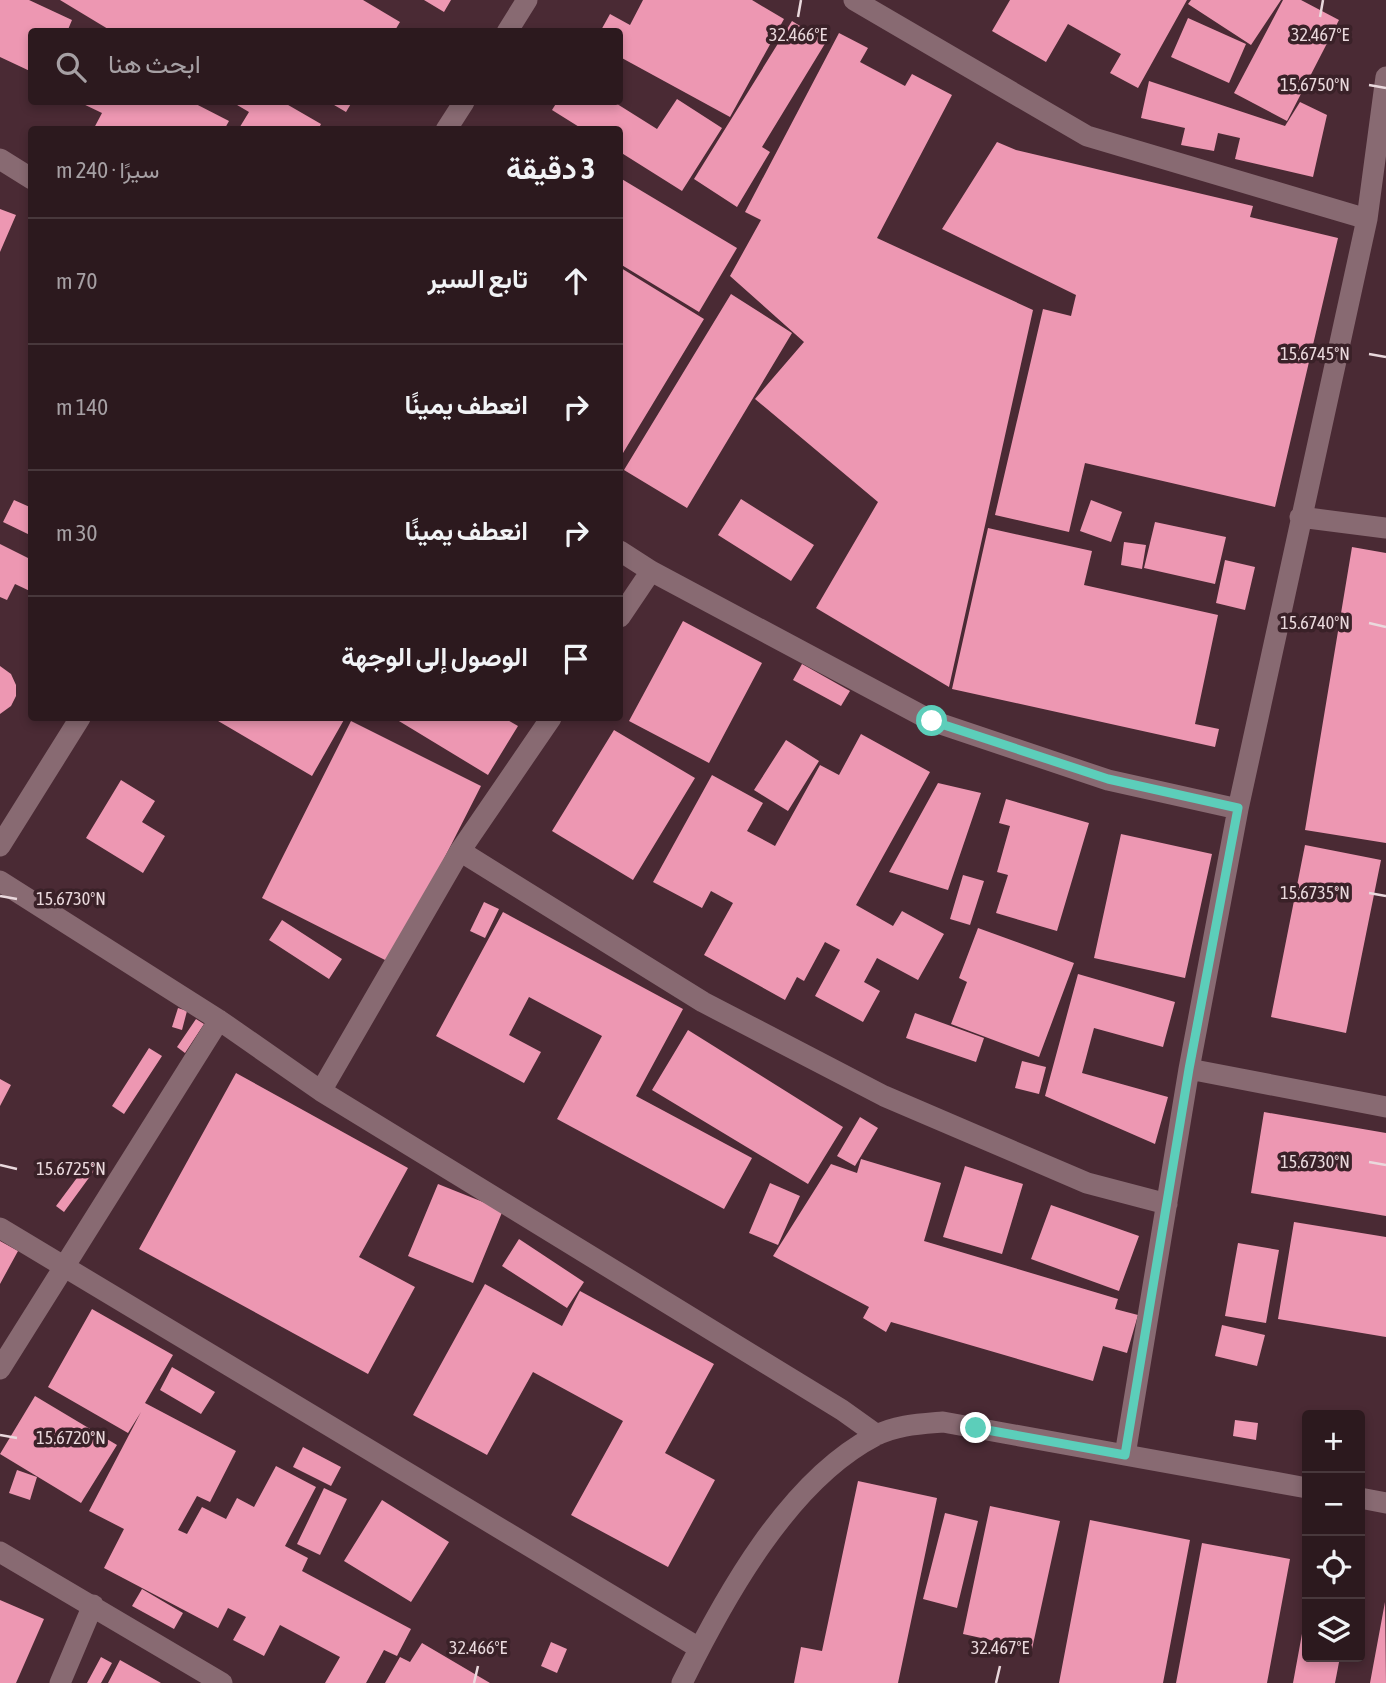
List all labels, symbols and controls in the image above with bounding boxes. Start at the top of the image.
text: 32.466°E [769,24,827,45]
text: 32.467°E [1291,24,1349,45]
search box [28,28,623,105]
icon: search [52,48,90,86]
text: ابحث هنا [108,49,201,79]
text: 15.6750°N [1280,74,1350,95]
text: 3 دقيقة [506,151,595,185]
text: سيرًا · 240 m [56,157,159,183]
icon: ahead [557,262,595,300]
text: تابع السير [427,264,528,294]
text: 70 m [56,268,97,294]
text: 15.6745°N [1280,343,1350,364]
icon: right [557,388,595,426]
text: انعطف يمينًا [405,390,528,420]
text: 140 m [56,394,108,420]
icon: right [557,514,595,552]
text: انعطف يمينًا [405,516,528,546]
text: 30 m [56,520,97,546]
text: 15.6740°N [1280,612,1350,633]
icon: arrive [557,640,595,678]
text: الوصول إلى الوجهة [341,642,528,672]
route start [916,705,947,736]
text: 15.6735°N [1280,882,1350,903]
text: 15.6730°N [36,888,106,909]
text: 15.6730°N [1280,1151,1350,1172]
text: 15.6725°N [36,1158,106,1179]
map controls [1302,1410,1365,1662]
button: + [1302,1410,1365,1473]
route end [960,1412,991,1443]
text: 15.6720°N [36,1427,106,1448]
button: − [1302,1473,1365,1536]
button: locate [1302,1536,1365,1599]
button: layers [1302,1599,1365,1662]
text: 32.466°E [449,1637,507,1658]
text: 32.467°E [971,1637,1029,1658]

